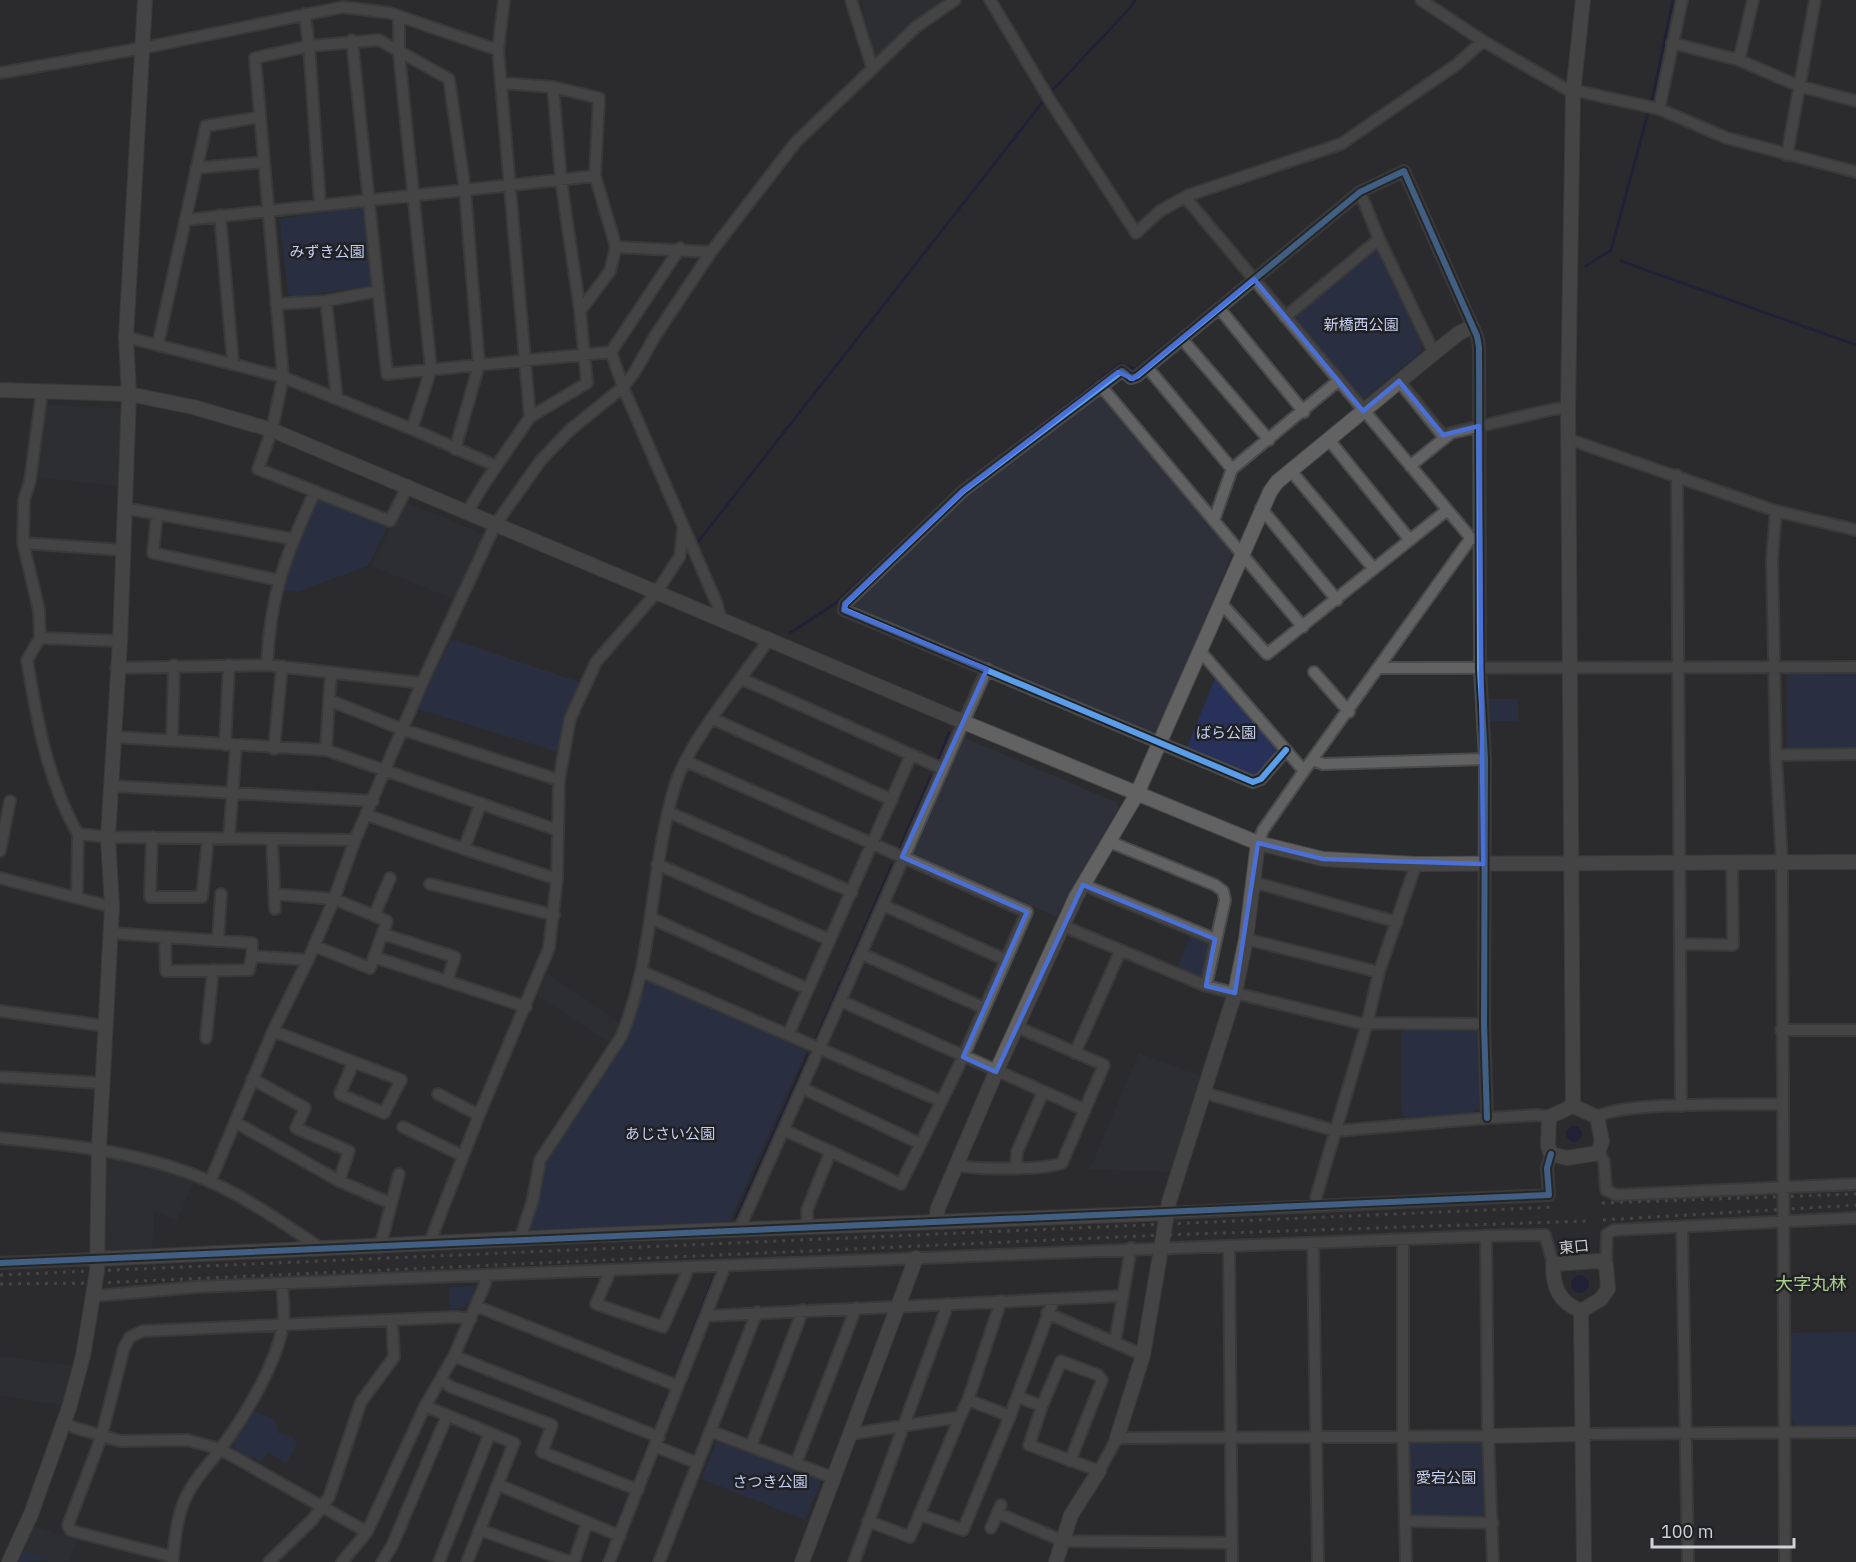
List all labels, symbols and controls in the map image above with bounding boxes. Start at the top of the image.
park label: みずき公園 [289,242,365,261]
park label: 新橋西公園 [1323,315,1399,334]
park label: ばら公園 [1196,723,1256,742]
park label: あじさい公園 [625,1124,715,1143]
street label: 東口 [1558,1235,1590,1258]
district label: 大字丸林 [1775,1272,1847,1295]
park label: 愛宕公園 [1416,1468,1476,1487]
park label: さつき公園 [732,1472,808,1491]
scale bar [1652,1511,1794,1549]
text: 100 m [1661,1520,1713,1543]

